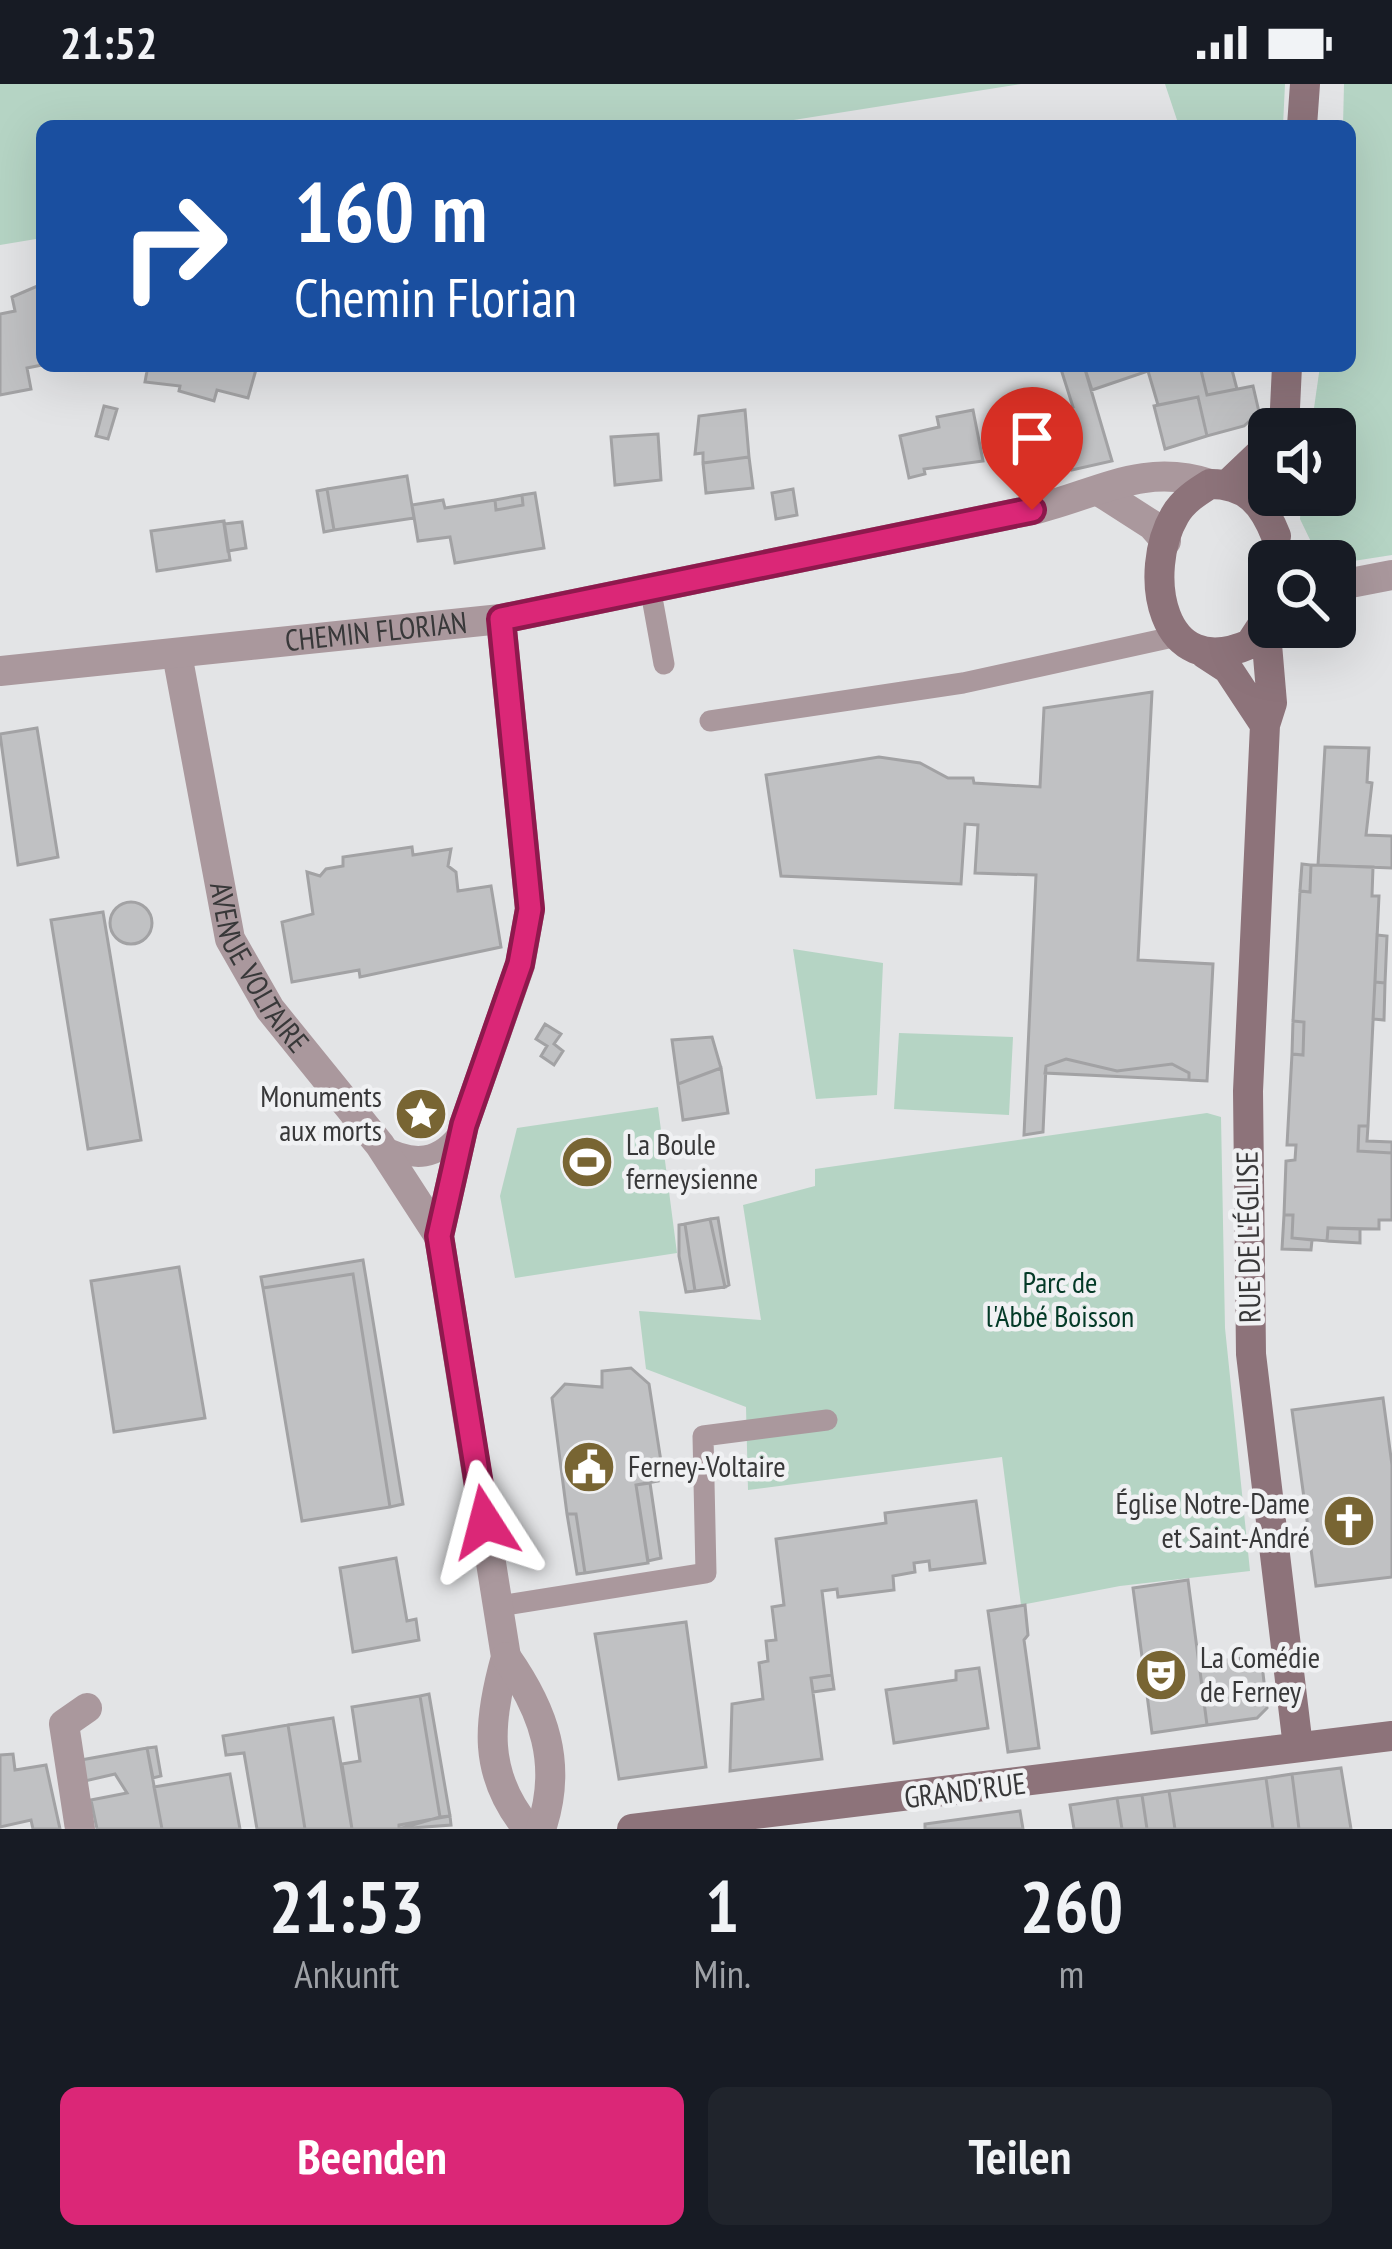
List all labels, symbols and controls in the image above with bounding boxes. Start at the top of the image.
text: 21:52 [60,13,157,71]
text: 160 m [294,156,487,265]
icon: right [96,168,252,324]
text: Chemin Florian [294,262,577,332]
pin [981,387,1083,510]
icon: arrive [999,405,1065,471]
map controls [1248,408,1356,648]
button: sound [1248,408,1356,516]
button: search [1248,540,1356,648]
street label: CHEMIN FLORIAN [283,602,469,659]
street label: AVENUE VOLTAIRE [202,879,319,1060]
place label: Monuments aux morts [260,1076,382,1149]
place icon: Monuments aux morts [393,1086,449,1142]
place label: La Boule ferneysienne [626,1124,758,1197]
sports icon: La Boule ferneysienne [559,1134,615,1190]
street label: RUE DE L'ÉGLISE [1227,1151,1268,1323]
park label: Parc de l'Abbé Boisson [986,1262,1134,1335]
public building icon: Ferney-Voltaire [561,1439,617,1495]
place label: Ferney-Voltaire [628,1446,786,1485]
position arrow [422,1459,548,1585]
place label: Église Notre-Dame et Saint-André [1115,1483,1310,1556]
church icon: Église Notre-Dame et Saint-André [1321,1493,1377,1549]
place label: La Comédie de Ferney [1200,1637,1320,1710]
theatre icon: La Comédie de Ferney [1133,1647,1189,1703]
street label: GRAND'RUE [902,1763,1028,1816]
text: 21:53 [269,1859,425,1952]
text: 1 [705,1859,739,1952]
text: 260 [1020,1859,1123,1952]
text: Ankunft [294,1948,399,1999]
text: Min. [694,1948,751,1999]
text: m [1059,1948,1084,1999]
button: Beenden [60,2087,684,2225]
button: Teilen [708,2087,1332,2225]

